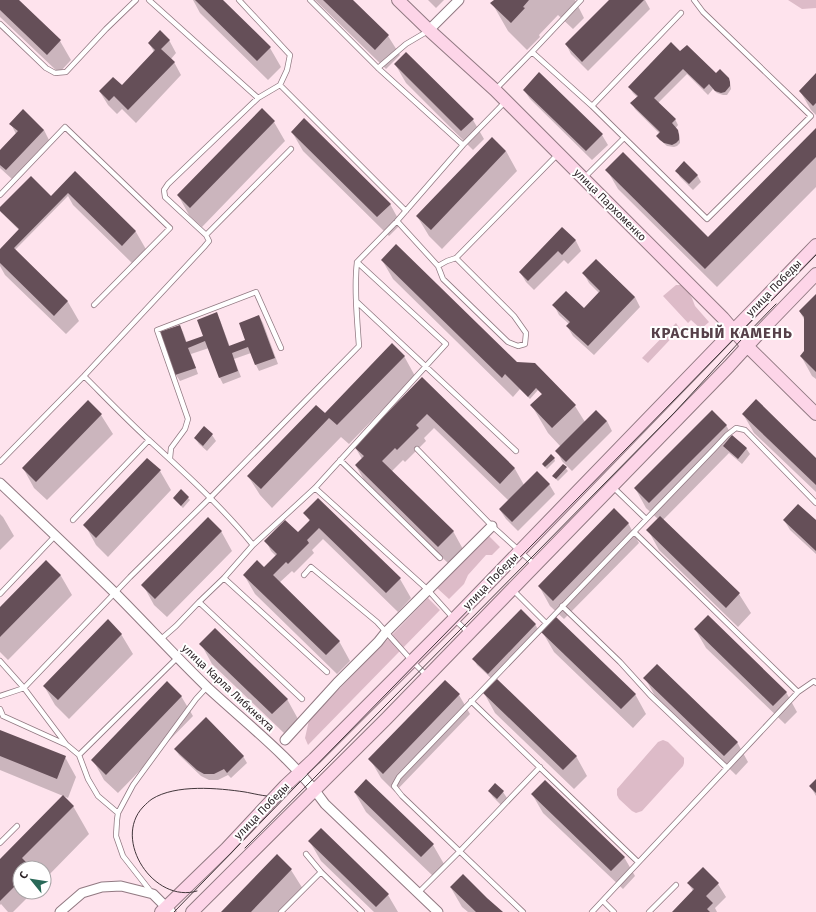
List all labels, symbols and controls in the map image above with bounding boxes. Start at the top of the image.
street label: улица Пархоменко [571,166,649,244]
street label: улица Победы [744,257,804,319]
district label: КРАСНЫЙ КАМЕНЬ [651,324,793,342]
street label: улица Победы [461,550,521,612]
street label: улица Карла Либкнехта [179,642,277,734]
street label: улица Победы [232,780,292,842]
north arrow [12,860,52,900]
text: С [17,869,31,881]

